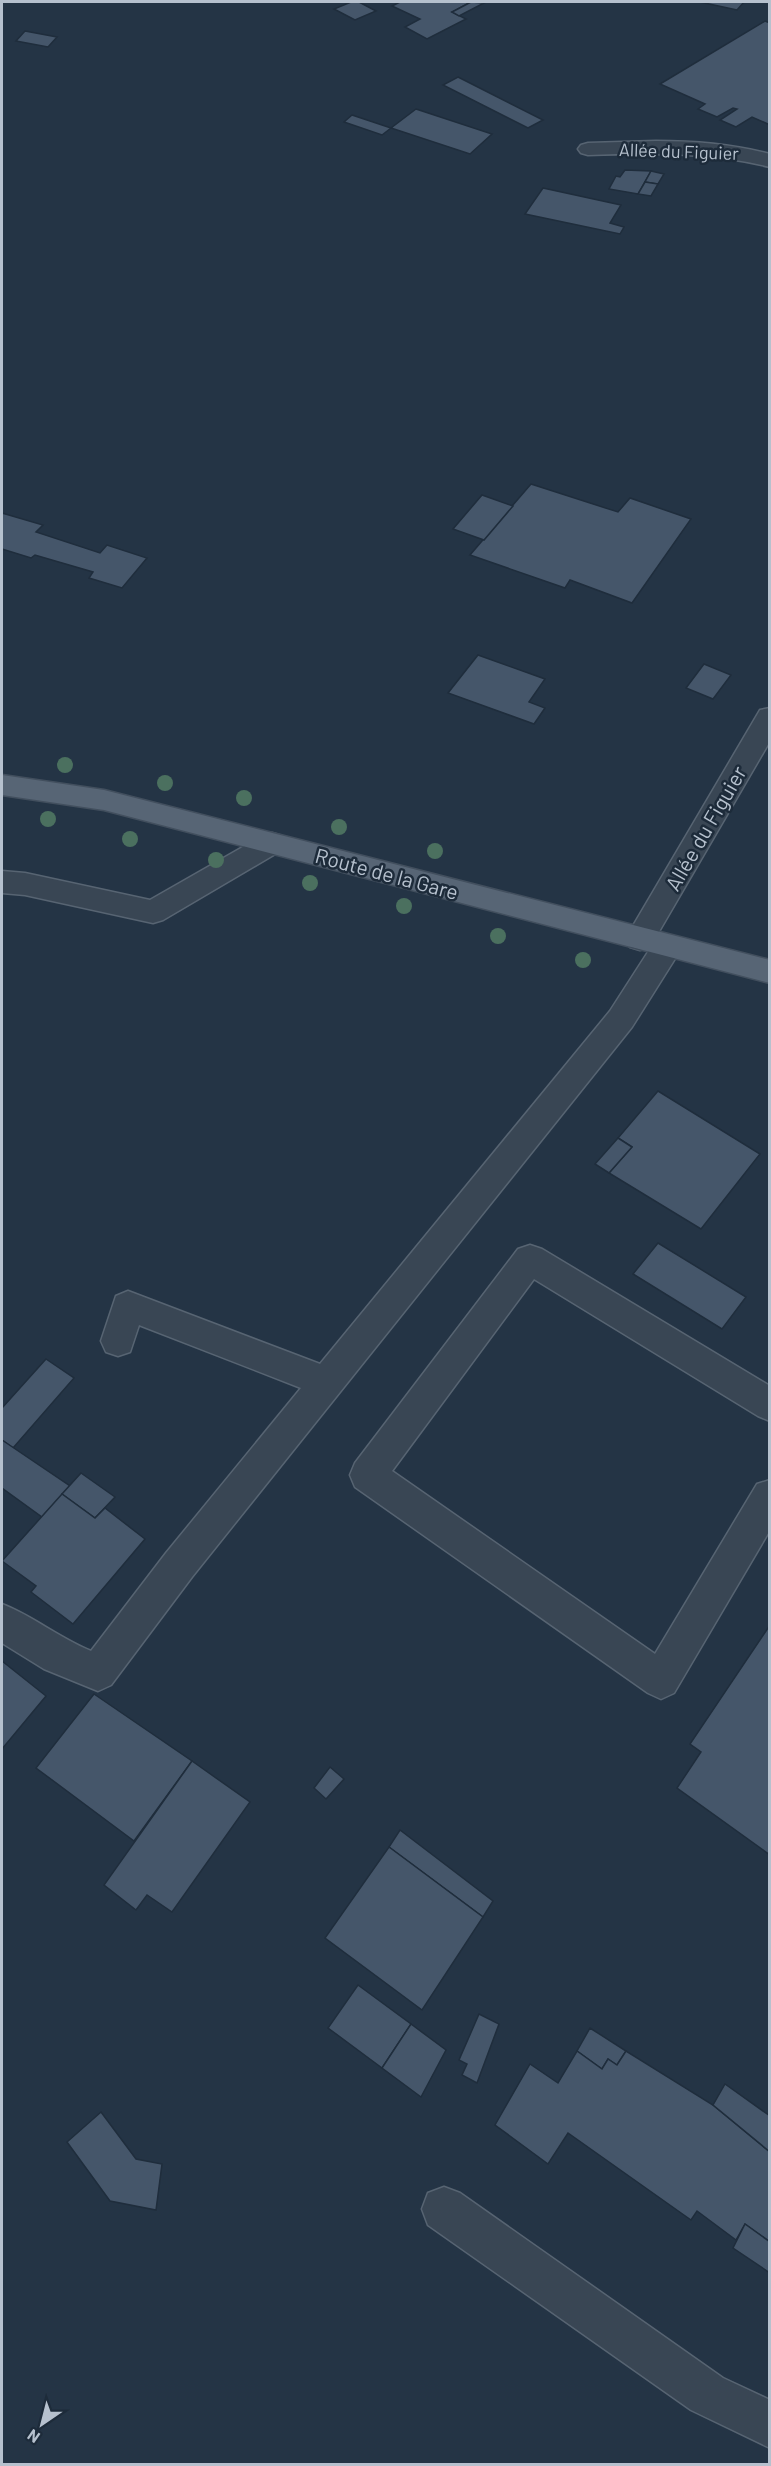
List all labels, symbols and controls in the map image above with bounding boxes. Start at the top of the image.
street label: Allée du Figuier [619,138,740,164]
street label: Allée du Figuier [659,761,751,895]
street label: Route de la Gare [313,842,461,904]
north arrow [12,2394,72,2454]
text: N [23,2426,43,2448]

